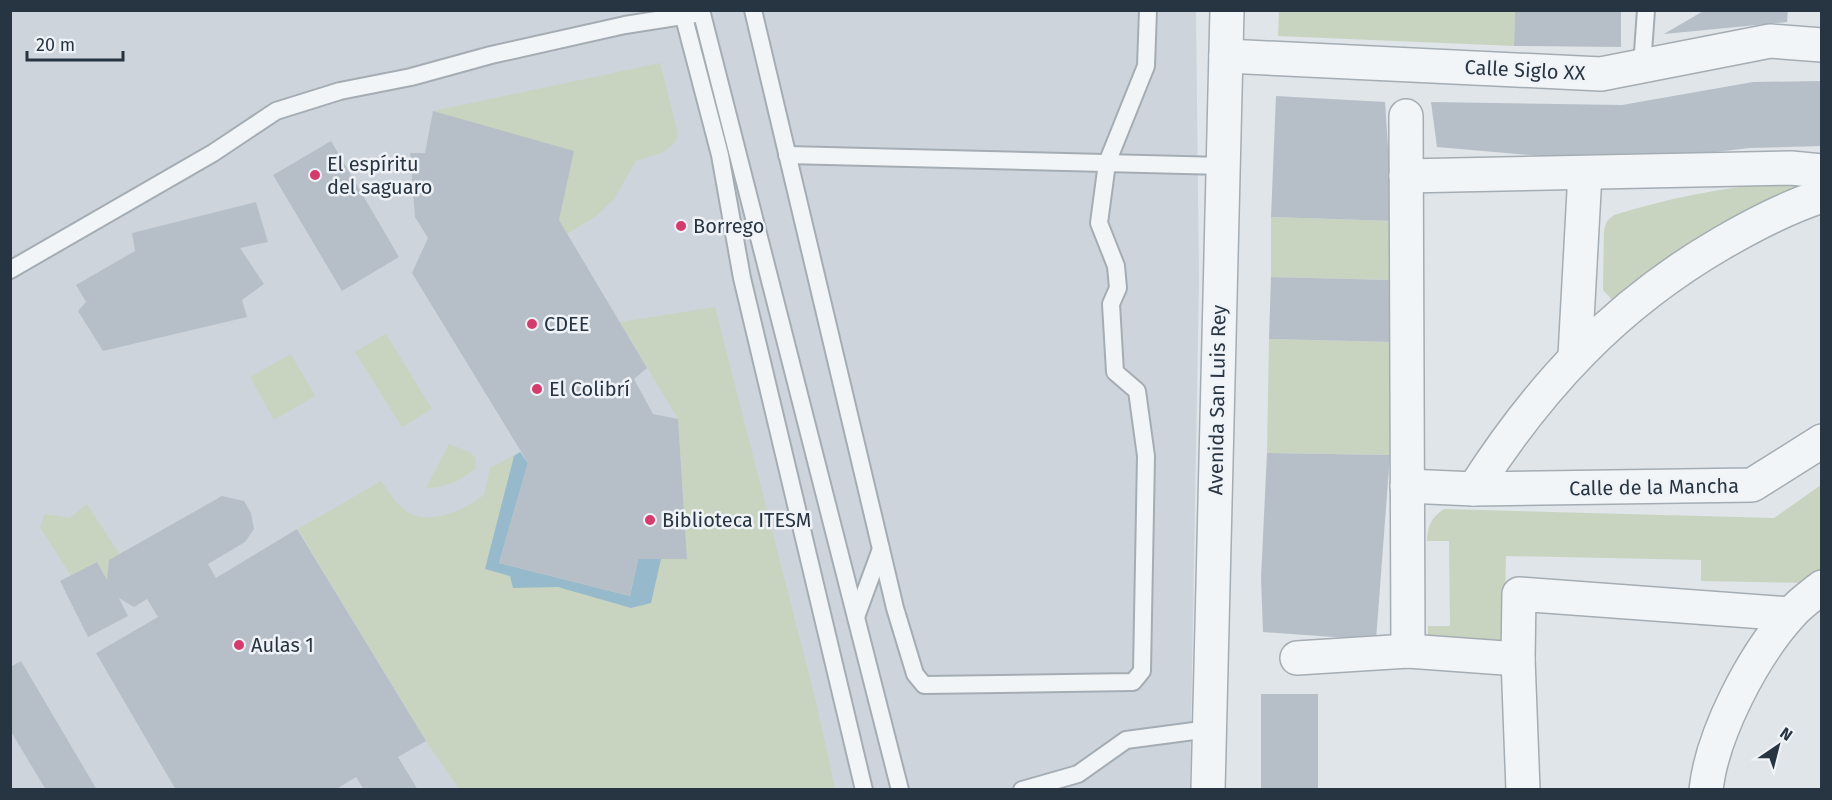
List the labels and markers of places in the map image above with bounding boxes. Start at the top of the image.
place label: El espíritu del saguaro [327,152,432,199]
marker: El espíritu del saguaro [308,168,322,182]
place label: Borrego [693,214,764,238]
marker: Borrego [674,219,688,233]
place label: CDEE [544,312,589,336]
marker: CDEE [525,317,539,331]
place label: El Colibrí [549,377,630,401]
marker: El Colibrí [530,382,544,396]
place label: Biblioteca ITESM [662,508,811,532]
marker: Biblioteca ITESM [643,513,657,527]
place label: Aulas 1 [251,633,314,657]
marker: Aulas 1 [232,638,246,652]

